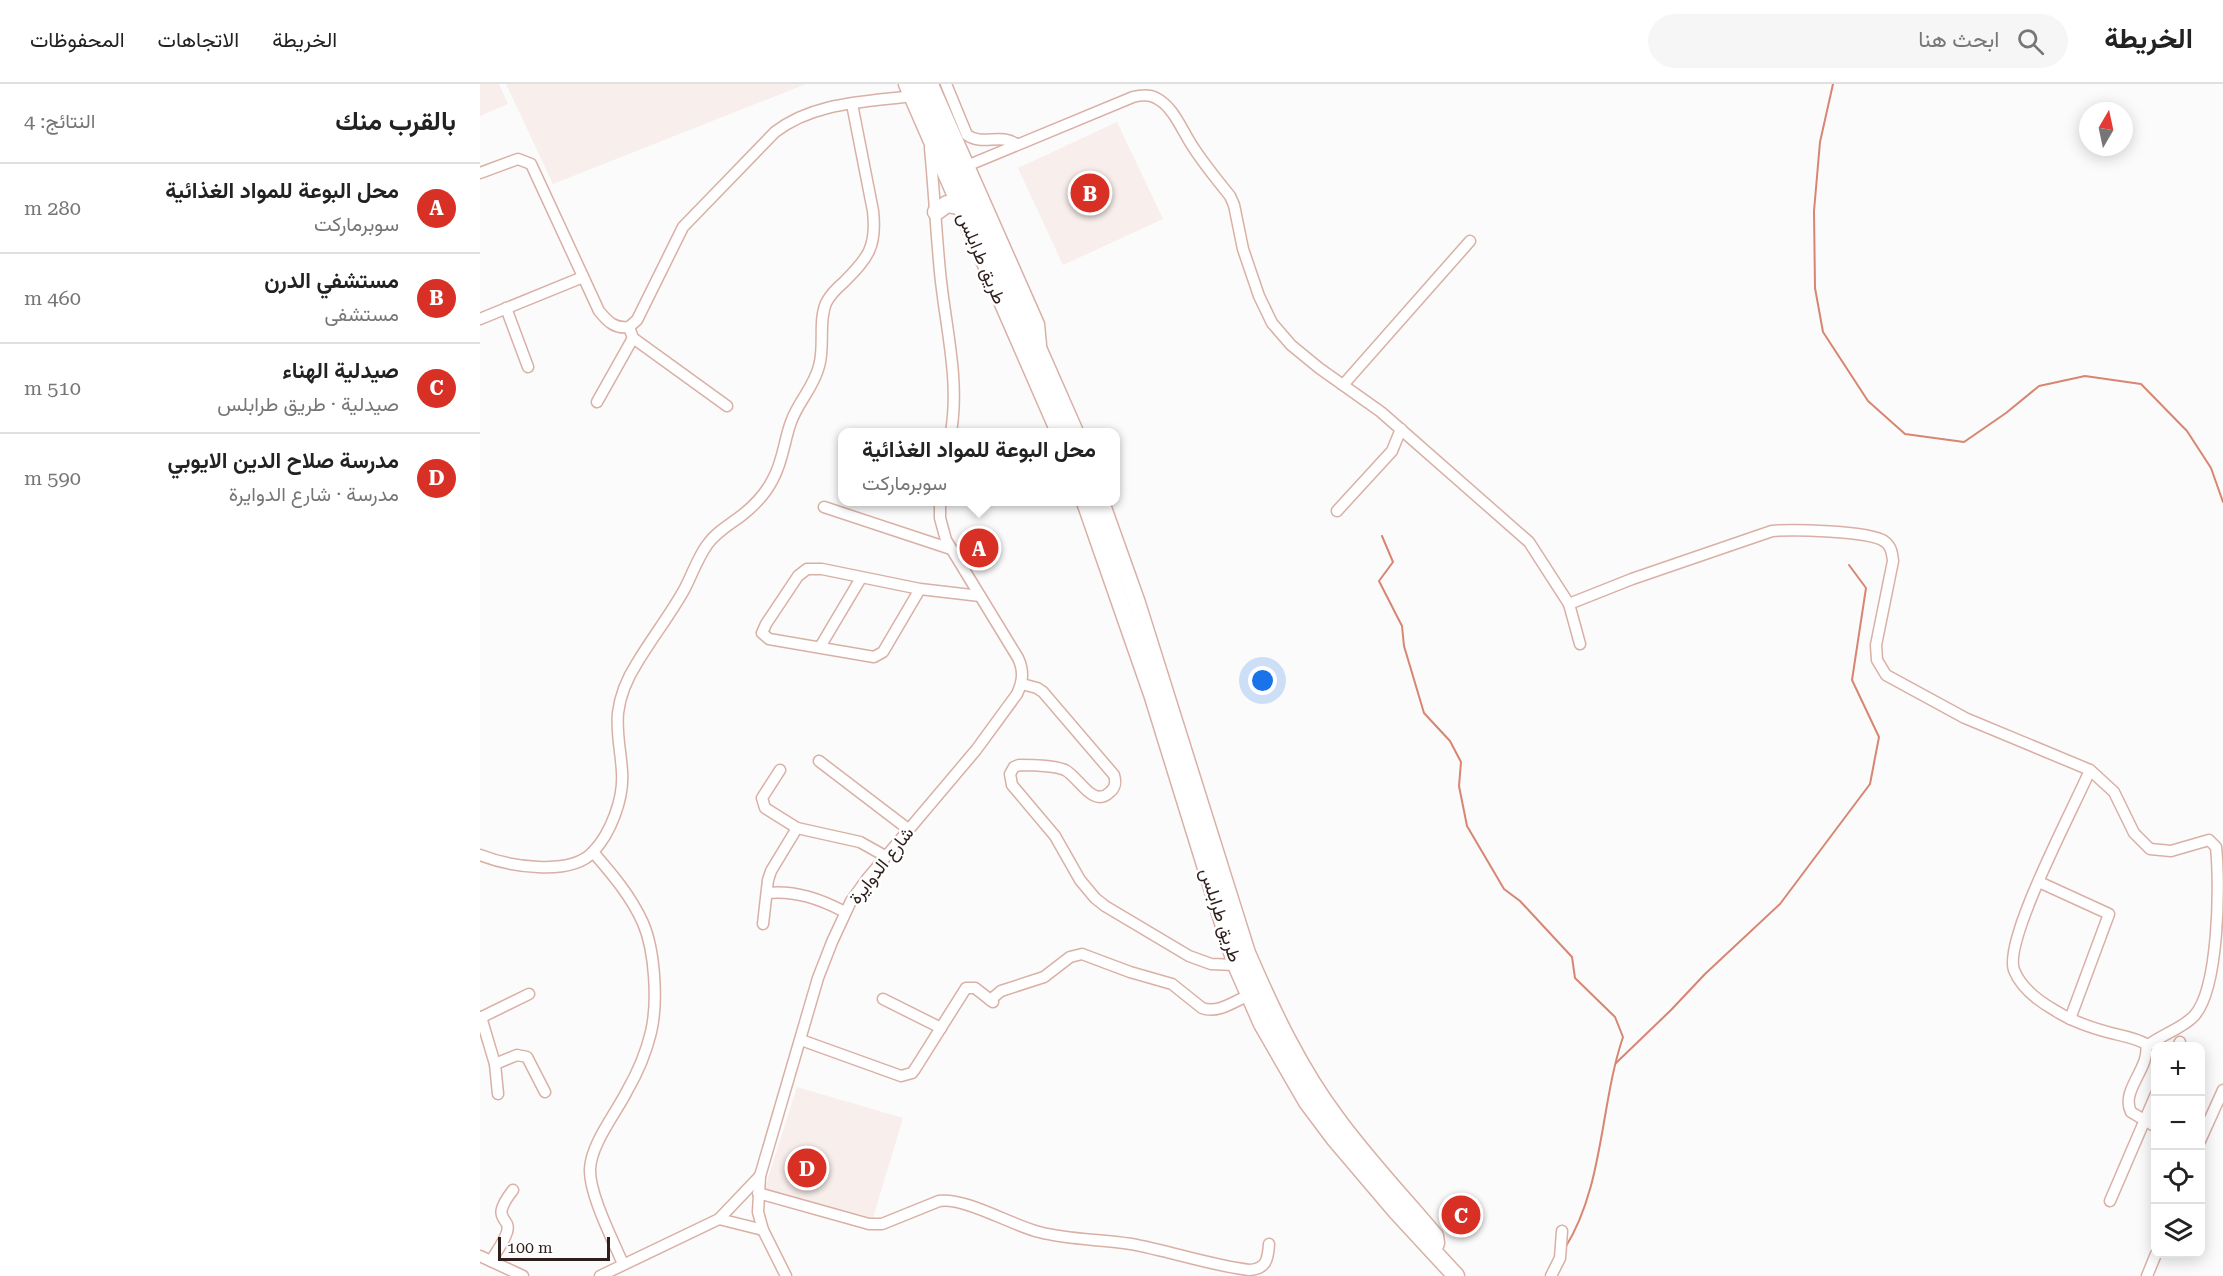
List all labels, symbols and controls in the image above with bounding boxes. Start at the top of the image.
search box [1648,14,2068,68]
text: الخريطة [2104,22,2193,55]
icon: search [2014,25,2047,58]
text: ابحث هنا [1918,27,1999,52]
text: المحفوظات [30,28,125,52]
text: الاتجاهات [158,28,239,52]
text: الخريطة [272,28,337,52]
north arrow [2079,102,2133,156]
text: بالقرب منك [335,106,456,136]
text: النتائج: 4 [24,109,95,133]
pin: B [1070,170,1110,216]
text: محل البوعة للمواد الغذائية [165,178,399,203]
text: 280 m [24,196,81,220]
text: A [429,196,444,220]
street label: طريق طرابلس [952,209,1011,307]
text: سوبرماركت [314,212,399,236]
text: مستشفي الدرن [264,268,399,293]
text: 460 m [24,286,81,310]
text: B [429,286,444,310]
text: مستشفى [324,302,399,326]
text: صيدلية الهناء [282,358,399,383]
text: 510 m [24,376,81,400]
text: C [430,376,444,400]
text: صيدلية · طريق طرابلس [217,392,399,416]
popup [838,428,1120,506]
text: محل البوعة للمواد الغذائية [862,437,1096,462]
text: مدرسة صلاح الدين الايوبي [167,448,399,473]
text: 590 m [24,466,81,490]
text: D [428,466,445,490]
text: سوبرماركت [862,471,947,495]
text: مدرسة · شارع الدوايرة [229,482,399,506]
pin: A [960,526,998,570]
your location [1248,666,1277,695]
street label: شارع الدوايرة [844,822,919,909]
street label: طريق طرابلس [1195,865,1246,965]
map controls [2151,1042,2205,1258]
button: + [2151,1042,2205,1096]
button: − [2151,1096,2205,1150]
pin: D [788,1146,826,1190]
button: locate [2151,1150,2205,1204]
pin: C [1442,1192,1480,1238]
button: layers [2151,1204,2205,1258]
scale bar [498,1234,610,1262]
text: 100 m [507,1238,553,1257]

